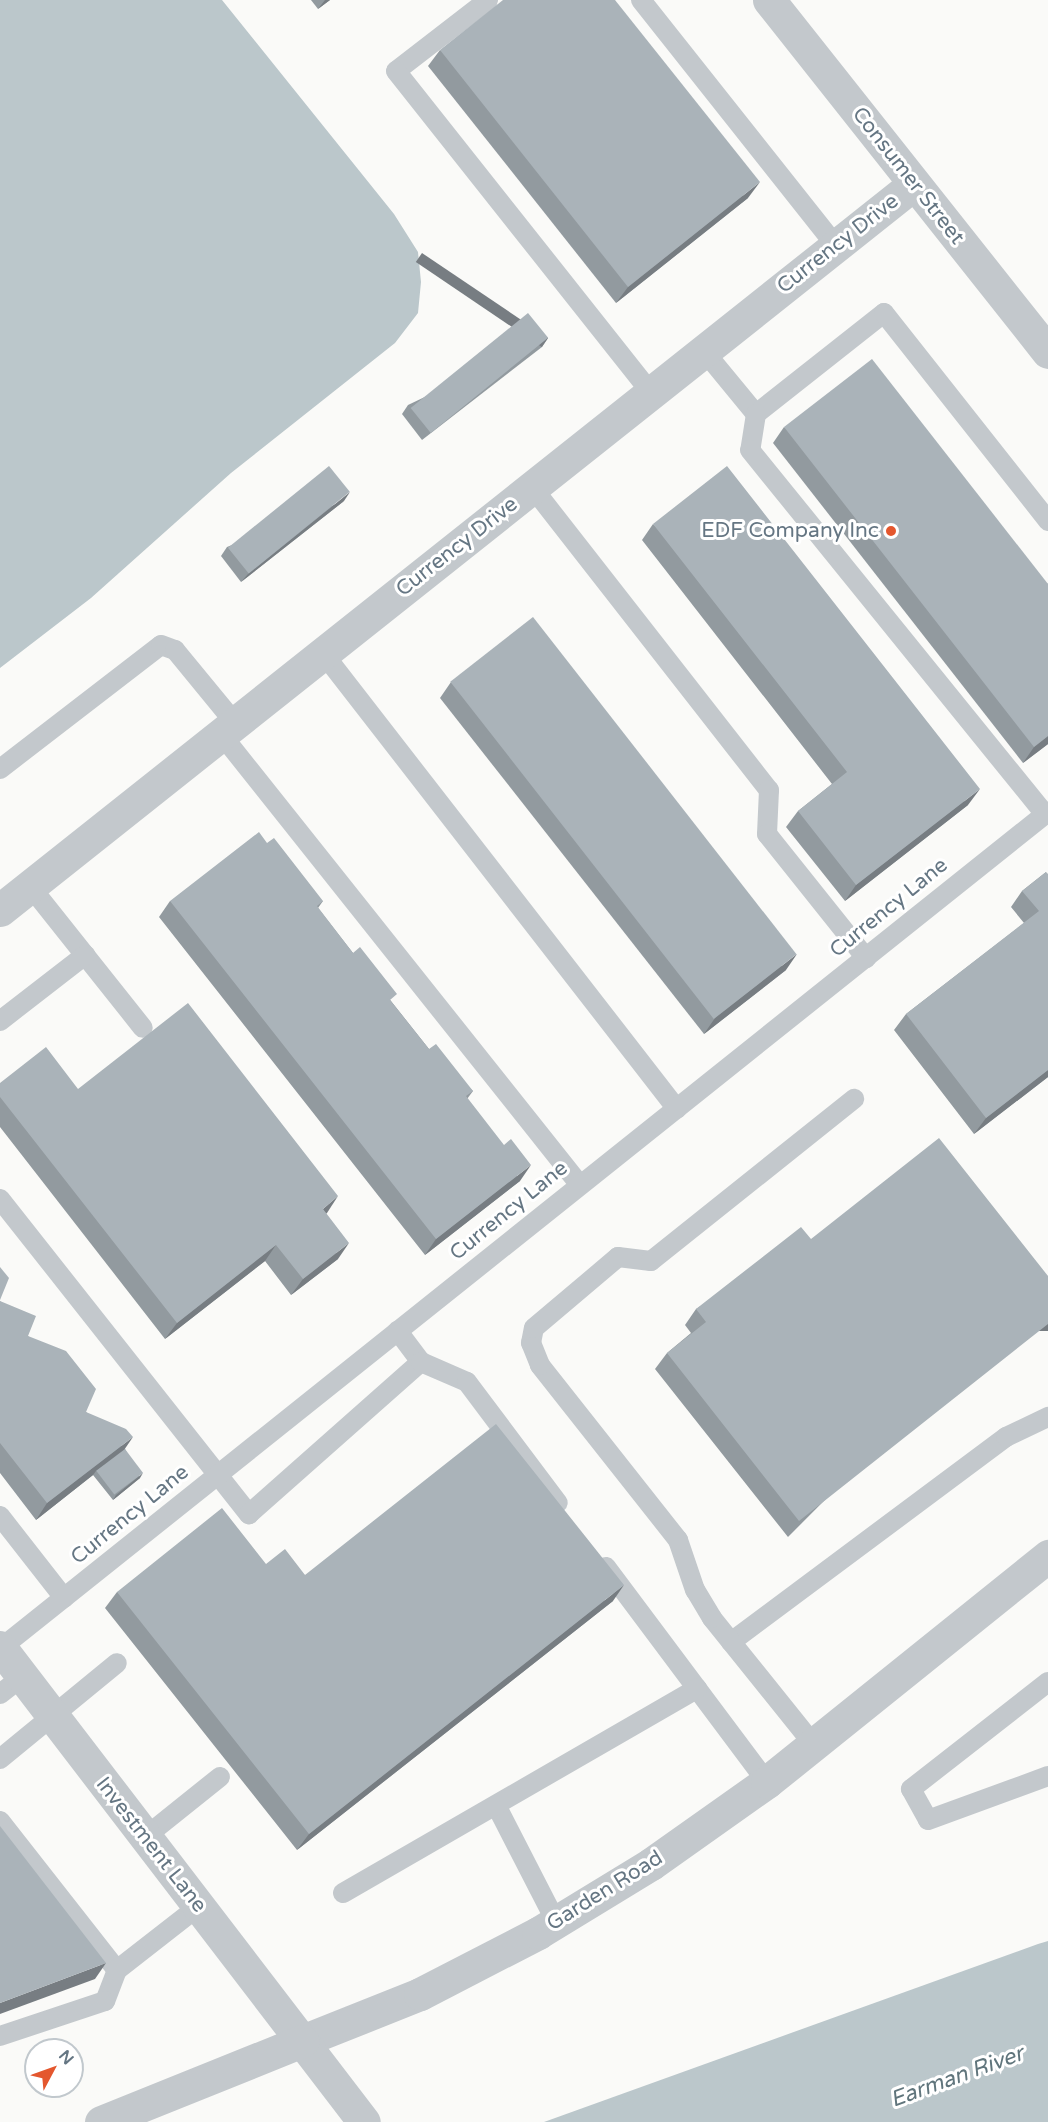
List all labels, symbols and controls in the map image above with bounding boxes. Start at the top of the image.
street label: Consumer Street [847,102,969,250]
street label: Currency Drive [772,189,904,299]
street label: Currency Drive [391,492,523,602]
place label: EDF Company Inc [701,518,879,544]
marker: EDF Company Inc [884,524,898,538]
street label: Currency Lane [825,853,953,963]
street label: Currency Lane [445,1156,573,1266]
street label: Currency Lane [66,1460,194,1570]
street label: Investment Lane [90,1772,212,1918]
street label: Garden Road [543,1845,667,1937]
north arrow [24,2038,84,2098]
water label: Earman River [887,2041,1027,2113]
text: N [54,2046,78,2069]

